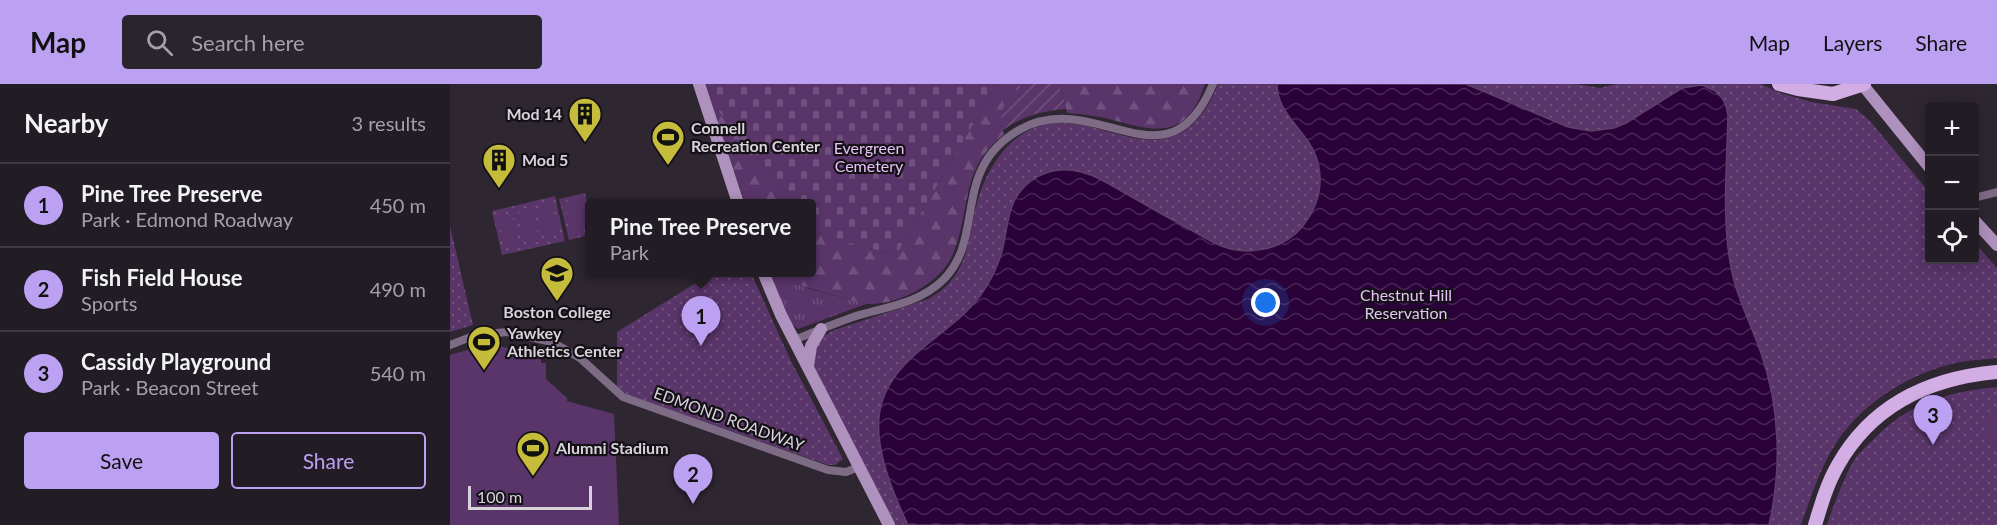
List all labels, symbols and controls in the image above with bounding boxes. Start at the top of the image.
search box [122,15,542,69]
text: Map [30,25,86,59]
icon: search [143,26,176,59]
text: Search here [191,29,305,56]
text: Map [1749,30,1790,55]
text: Layers [1823,30,1882,55]
text: Share [1915,30,1967,55]
building icon: Mod 14 [567,96,603,143]
map controls [1925,102,1979,264]
button: + [1925,102,1979,156]
place label: Mod 14 [506,104,562,123]
text: Nearby [24,107,109,139]
text: 3 results [351,111,426,135]
place label: Connell Recreation Center [691,118,820,155]
sports icon: Connell Recreation Center [650,119,686,166]
park label: Evergreen Cemetery [834,138,904,175]
building icon: Mod 5 [481,142,517,189]
place label: Mod 5 [522,150,568,169]
button: − [1925,156,1979,210]
text: Pine Tree Preserve [81,180,262,207]
text: 1 [38,193,49,217]
text: 450 m [370,193,426,217]
popup [585,199,816,277]
text: Park · Edmond Roadway [81,207,293,231]
button: locate [1925,210,1979,264]
text: Pine Tree Preserve [610,213,791,240]
text: Park [610,240,649,264]
school or university icon: Boston College [539,255,575,302]
text: Fish Field House [81,264,243,291]
text: 2 [38,277,49,301]
text: 490 m [370,277,426,301]
park label: Chestnut Hill Reservation [1360,285,1452,322]
your location [1251,288,1280,317]
text: Sports [81,291,137,315]
pin: 1 [682,296,720,346]
place label: Boston College [503,302,611,321]
place label: Yawkey Athletics Center [506,323,622,360]
sports icon: Yawkey Athletics Center [466,324,502,371]
text: Cassidy Playground [81,348,271,375]
text: 3 [38,361,49,385]
text: 540 m [370,361,426,385]
text: Park · Beacon Street [81,375,258,399]
street label: EDMOND ROADWAY [652,383,807,455]
pin: 3 [1914,396,1952,445]
sports icon: Alumni Stadium [515,430,551,477]
button: Save [24,432,219,489]
button: Share [231,432,426,489]
place label: Alumni Stadium [555,438,669,457]
pin: 2 [674,454,712,504]
scale bar [468,483,592,510]
text: 100 m [477,487,522,506]

